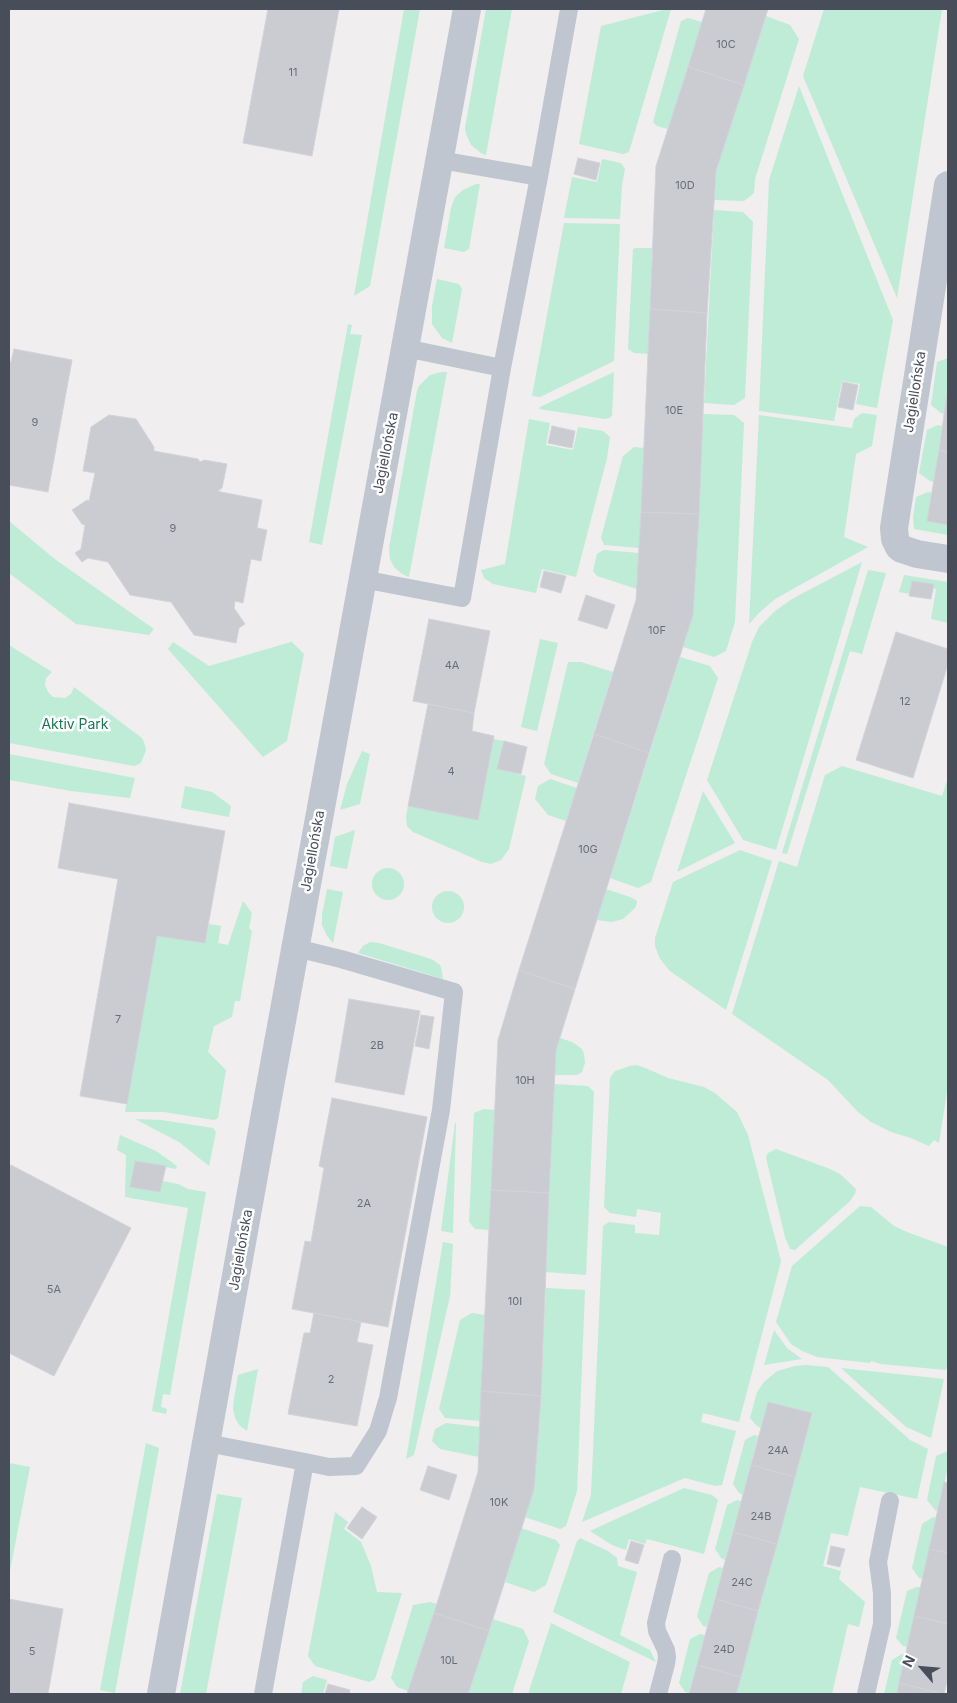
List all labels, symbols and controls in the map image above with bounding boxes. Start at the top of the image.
house number: 10C [716,38,736,52]
house number: 11 [289,66,297,80]
house number: 10D [675,179,695,193]
street label: Jagiellońska [900,350,930,434]
house number: 10E [665,404,683,418]
street label: Jagiellońska [370,411,402,495]
house number: 9 [32,416,38,430]
house number: 9 [170,522,176,536]
house number: 10F [648,624,666,638]
house number: 4A [445,659,459,673]
house number: 12 [899,695,911,709]
park label: Aktiv Park [41,717,109,733]
house number: 4 [447,765,455,779]
street label: Jagiellońska [298,809,328,893]
house number: 10G [578,843,598,857]
house number: 7 [115,1013,121,1027]
house number: 2B [370,1039,384,1053]
house number: 10H [515,1074,535,1088]
house number: 2A [357,1197,371,1211]
street label: Jagiellońska [226,1208,256,1292]
house number: 5A [47,1283,61,1297]
house number: 10I [508,1295,522,1309]
house number: 2 [328,1373,334,1387]
house number: 24A [767,1444,789,1458]
house number: 10K [490,1496,508,1510]
house number: 24B [751,1510,771,1524]
house number: 24C [731,1576,753,1590]
house number: 24D [713,1643,735,1657]
north arrow [897,1643,947,1693]
house number: 5 [29,1645,35,1659]
text: N [898,1652,918,1670]
house number: 10L [440,1654,458,1668]

